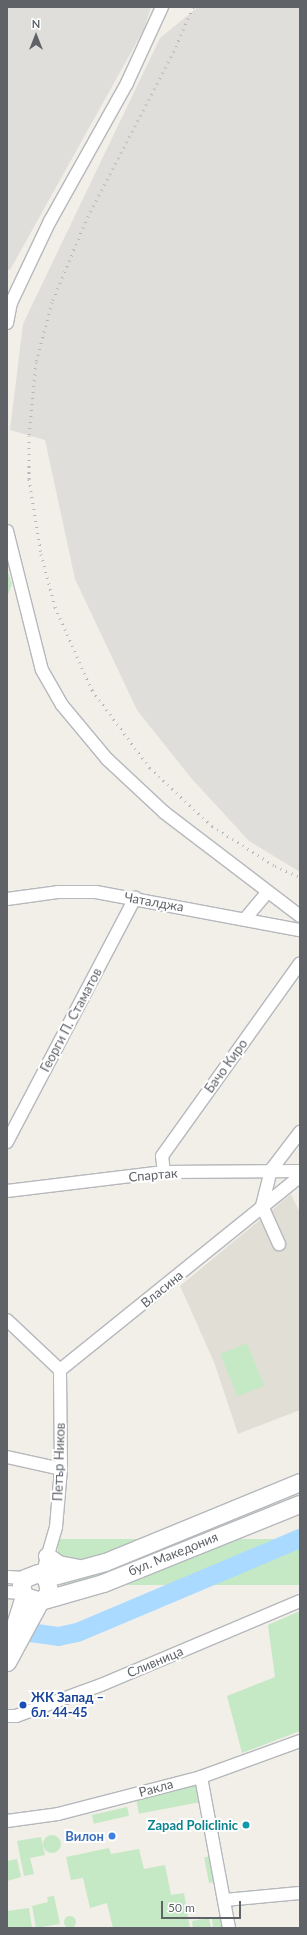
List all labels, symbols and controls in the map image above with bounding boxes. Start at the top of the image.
north arrow [16,16,56,56]
text: N [32,17,40,30]
street label: Чаталджа [123,889,185,915]
street label: Георги П. Стаматов [37,965,105,1075]
street label: Бачо Киро [201,1036,251,1096]
street label: Спартак [128,1165,178,1185]
street label: Власина [138,1267,186,1311]
street label: Петър Ников [50,1423,68,1501]
street label: бул. Македония [126,1529,220,1579]
street label: Сливница [125,1643,185,1681]
place label: ЖК Запад – бл. 44-45 [31,1690,104,1721]
marker: ЖК Запад – бл. 44-45 [18,1700,28,1710]
street label: Ракла [137,1776,175,1800]
place label: Zapad Policlinic [148,1817,238,1833]
marker: Zapad Policlinic [241,1820,251,1830]
place label: Вилон [65,1828,104,1844]
marker: Вилон [107,1831,117,1841]
scale bar [163,1893,243,1919]
text: 50 m [168,1900,195,1915]

